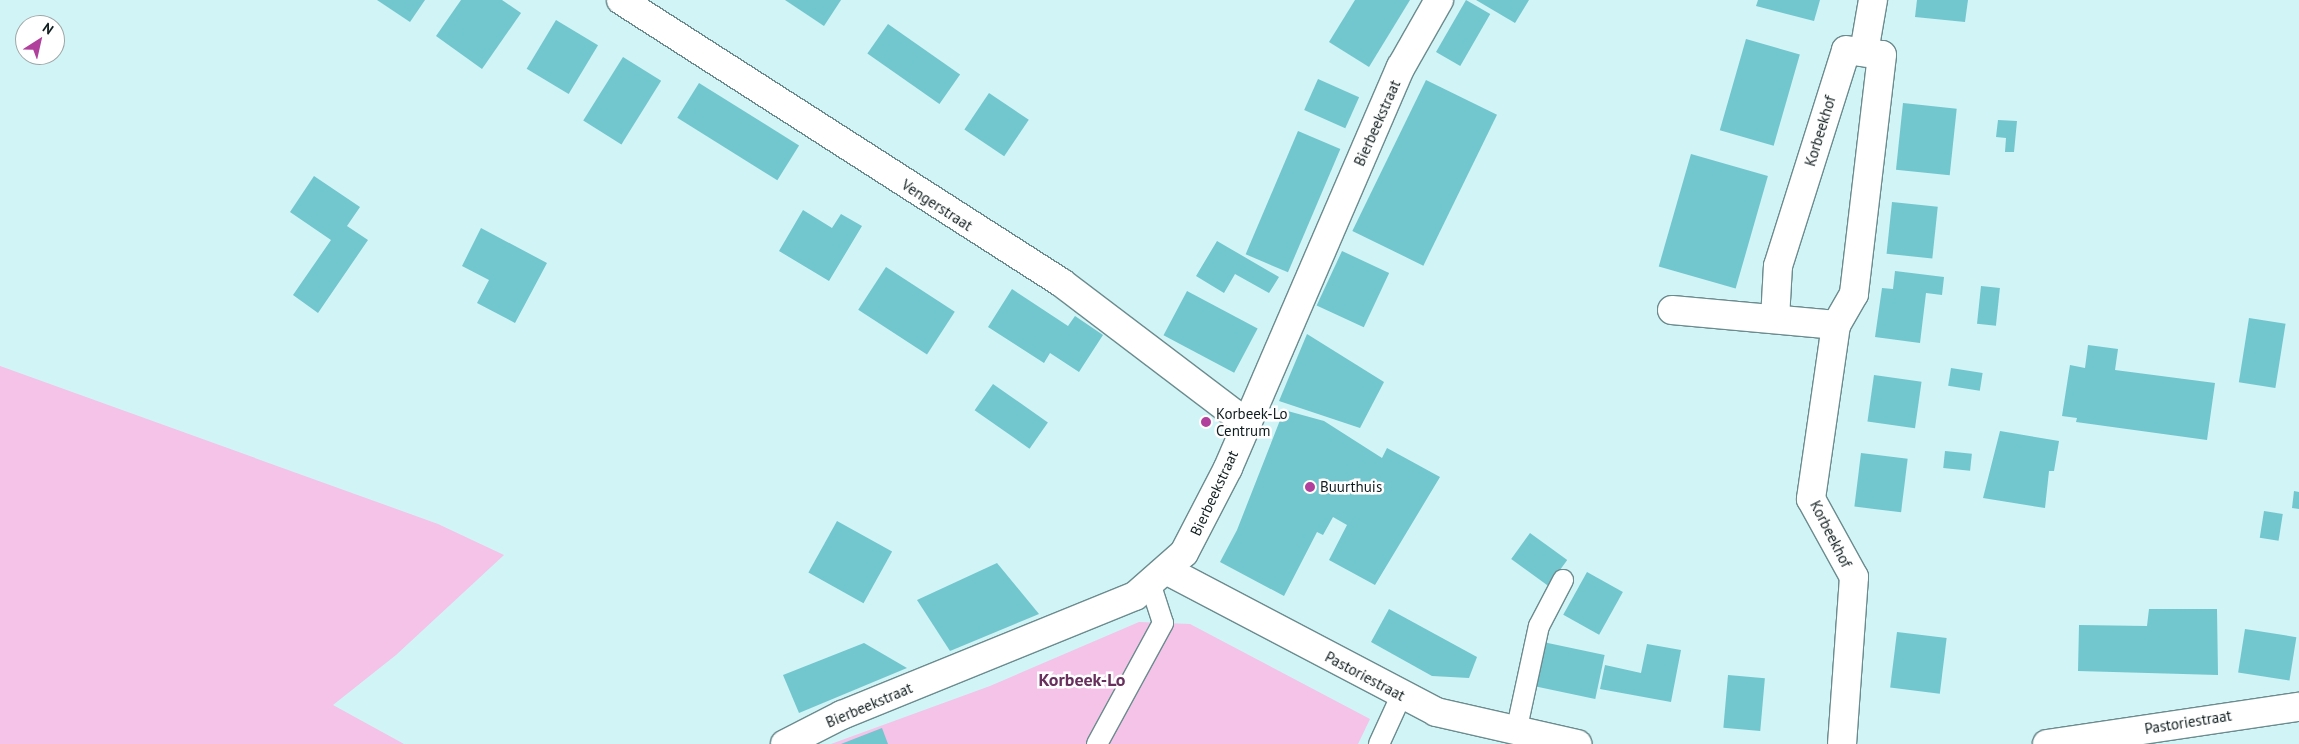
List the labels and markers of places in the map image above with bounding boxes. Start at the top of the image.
place label: Korbeek-Lo Centrum [1216,404,1288,439]
marker: Korbeek-Lo Centrum [1200,416,1212,428]
place label: Buurthuis [1320,478,1382,496]
marker: Buurthuis [1304,481,1316,493]

